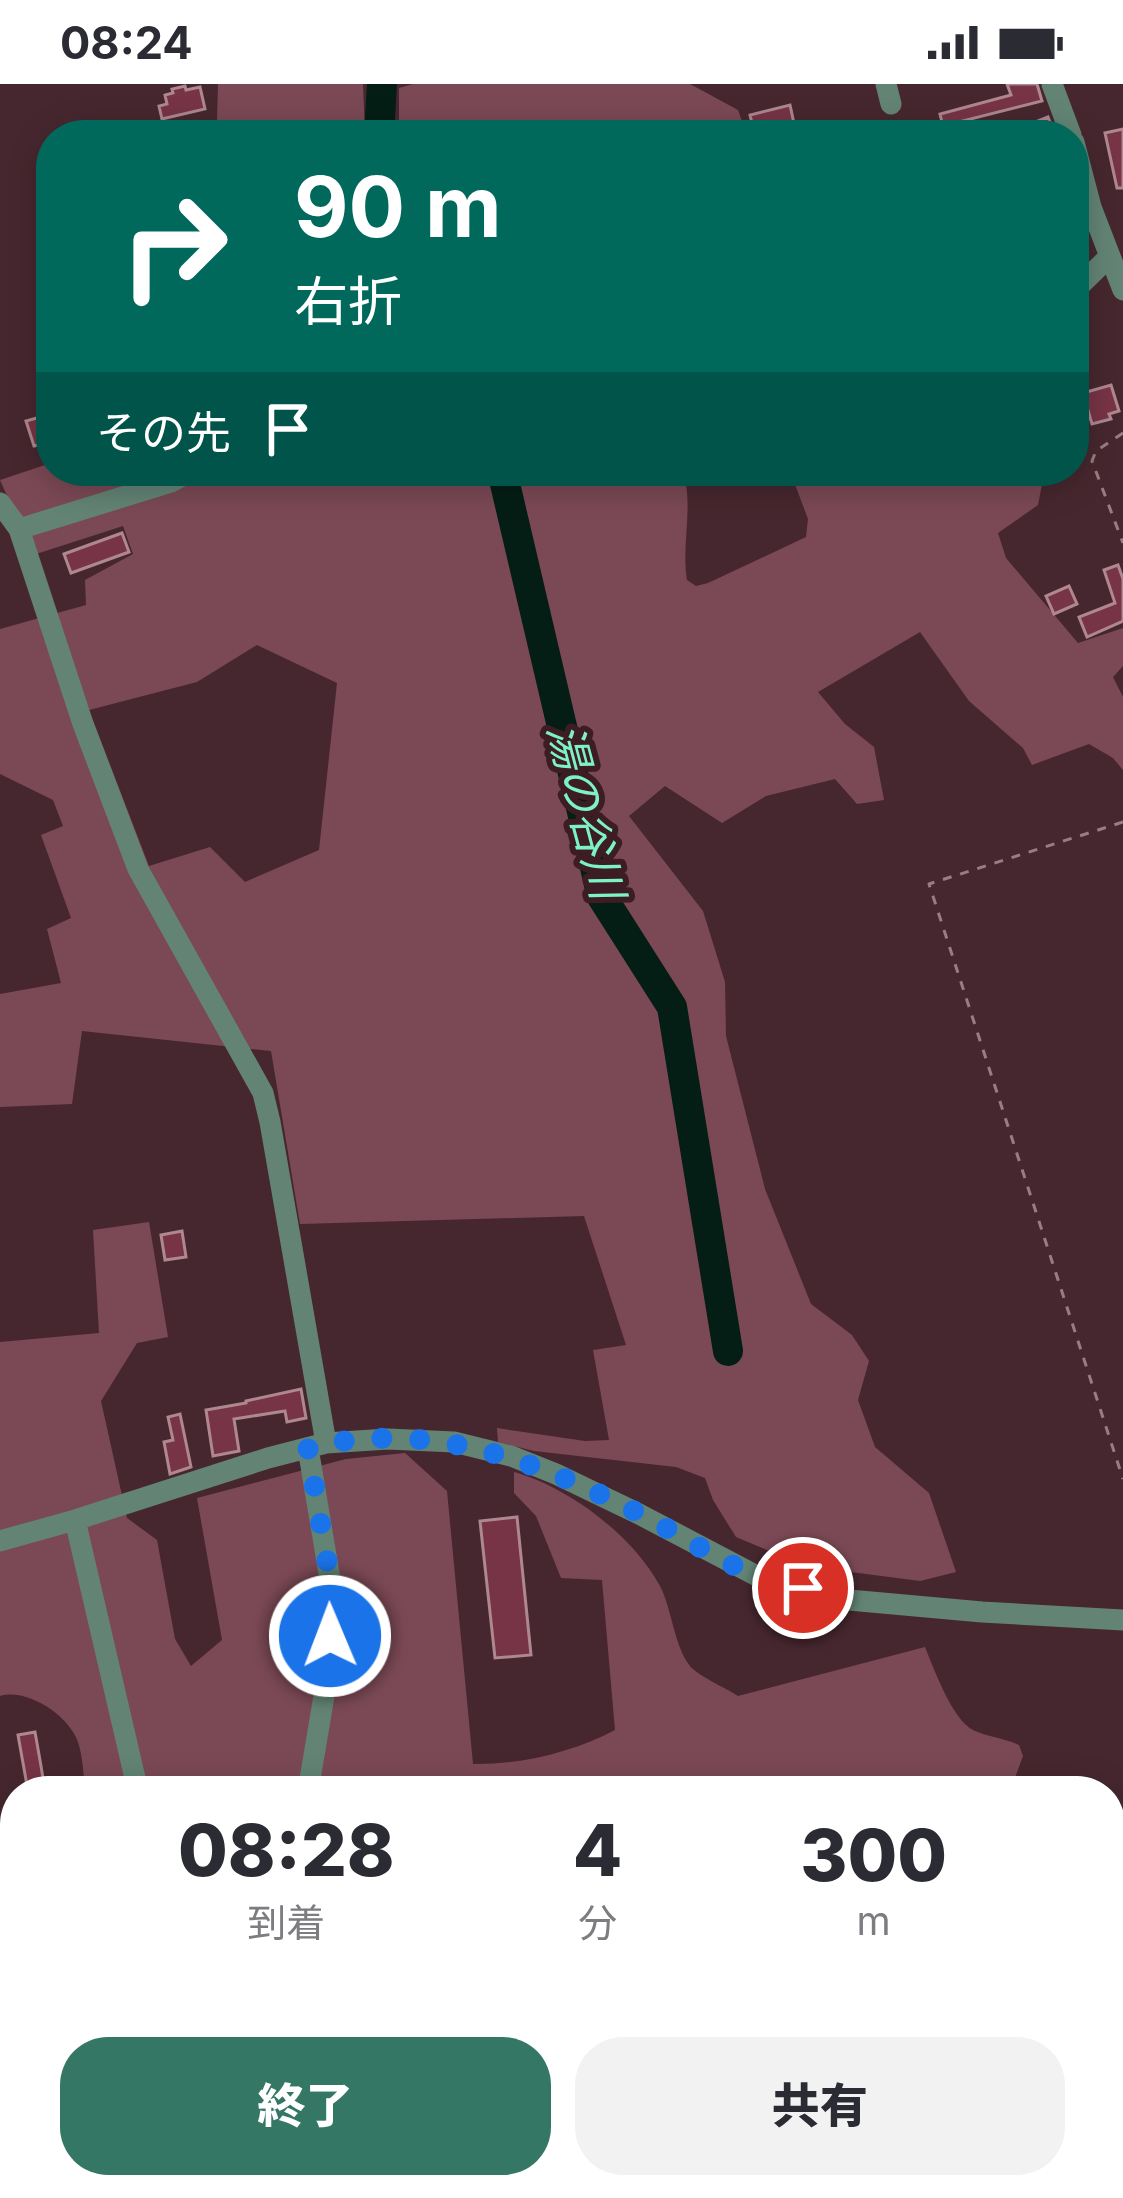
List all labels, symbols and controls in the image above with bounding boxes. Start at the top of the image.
text: 08:24 [60,15,193,70]
text: 90 m [294,156,502,257]
icon: right [96,168,252,324]
text: 右折 [294,269,402,334]
icon: arrive [255,396,321,462]
text: その先 [96,405,231,460]
water label: 湯の谷川 [537,717,637,909]
pin [752,1537,854,1639]
icon: arrive [770,1555,836,1621]
position arrow [267,1573,393,1699]
text: 08:28 [178,1806,395,1893]
text: 4 [573,1806,622,1893]
text: 300 [800,1811,947,1898]
text: m [857,1897,891,1944]
text: 到着 [247,1899,325,1946]
text: 分 [578,1899,617,1946]
button: 終了 [60,2037,551,2175]
button: 共有 [575,2037,1065,2175]

